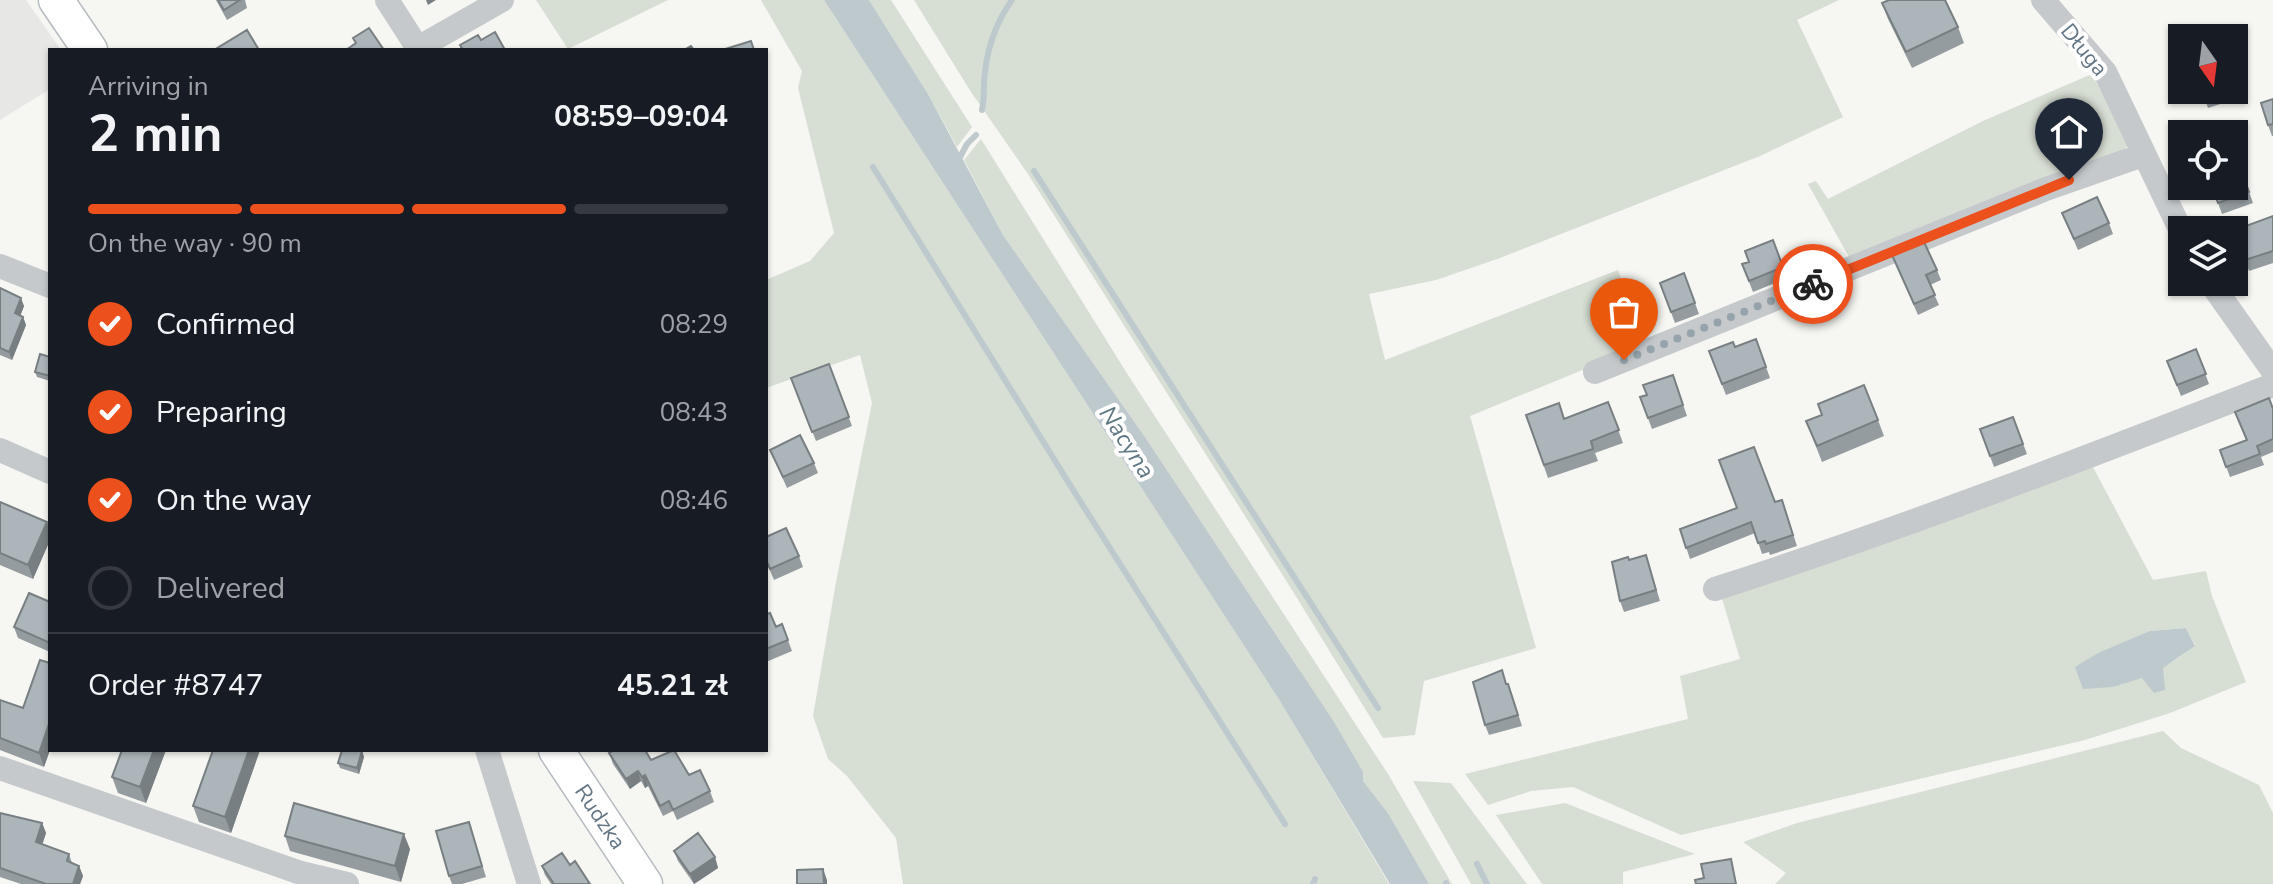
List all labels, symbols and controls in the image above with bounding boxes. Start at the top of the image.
street label: Długa [2054,17,2114,83]
north arrow [2168,24,2248,104]
map controls [2168,24,2248,296]
text: Arriving in [88,69,209,104]
text: 08:59–09:04 [554,96,728,137]
text: 2 min [88,98,223,169]
pin [2035,98,2103,180]
icon: home [2047,110,2091,154]
button: locate [2168,120,2248,200]
button: layers [2168,216,2248,296]
text: On the way · 90 m [88,226,302,261]
courier [1773,244,1853,324]
icon: bike [1791,262,1835,306]
pin [1590,278,1658,360]
icon: bag [1602,290,1646,334]
icon: check [88,302,132,346]
text: Confirmed [156,304,296,345]
text: 08:29 [660,307,728,342]
icon: check [88,390,132,434]
text: Preparing [156,392,287,433]
text: 08:43 [660,395,728,430]
water label: Nacyna [1092,400,1162,484]
icon: check [88,478,132,522]
text: On the way [156,480,311,521]
text: 08:46 [660,483,728,518]
text: Delivered [156,568,285,609]
text: Order #8747 [88,665,263,706]
text: 45.21 zł [617,665,728,706]
street label: Rudzka [567,779,633,855]

